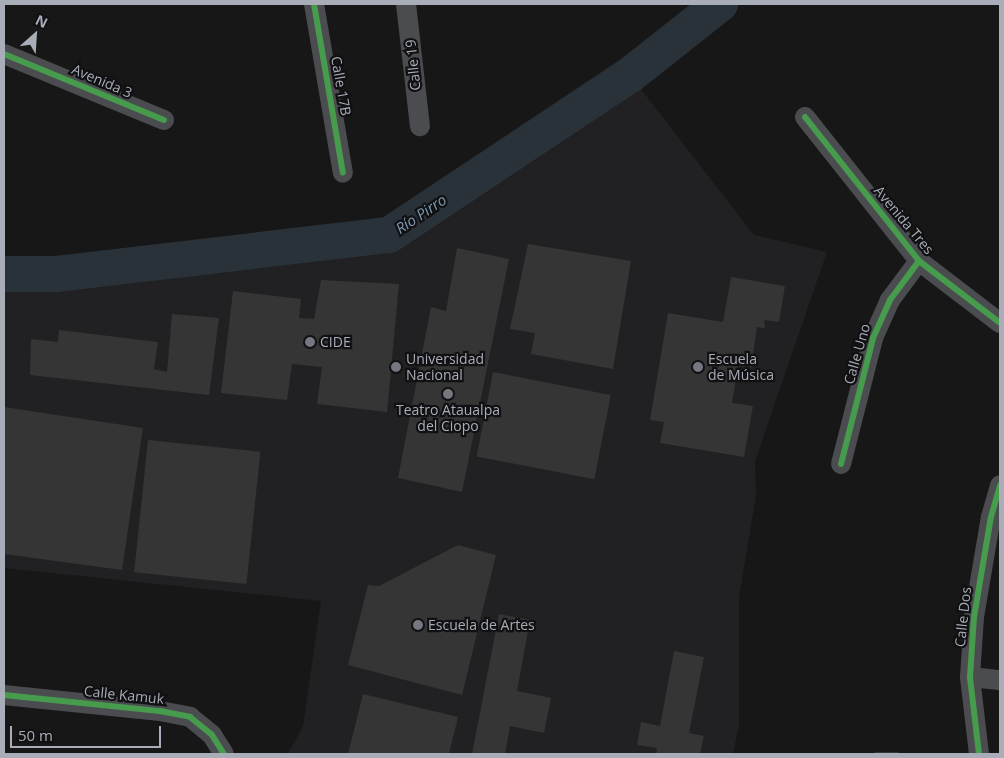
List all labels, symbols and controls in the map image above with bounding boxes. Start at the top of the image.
north arrow [10,10,60,60]
text: N [33,10,51,32]
street label: Calle 19 [402,39,424,91]
street label: Calle 17B [327,55,355,117]
street label: Avenida 3 [69,61,135,101]
street label: Avenida Tres [871,183,937,257]
water label: Río Pirro [392,191,450,237]
street label: Calle Uno [840,322,874,386]
place label: CIDE [320,334,351,350]
marker: CIDE [304,336,316,348]
place label: Universidad Nacional [406,351,484,384]
place label: Escuela de Música [708,351,774,384]
marker: Universidad Nacional [390,361,402,373]
marker: Escuela de Música [692,361,704,373]
marker: Teatro Ataualpa del Ciopo [442,388,454,400]
place label: Teatro Ataualpa del Ciopo [396,402,500,434]
street label: Calle Dos [951,586,975,648]
place label: Escuela de Artes [428,617,535,633]
marker: Escuela de Artes [412,619,424,631]
street label: Calle Kamuk [83,682,165,708]
scale bar [12,716,164,748]
text: 50 m [18,725,53,745]

